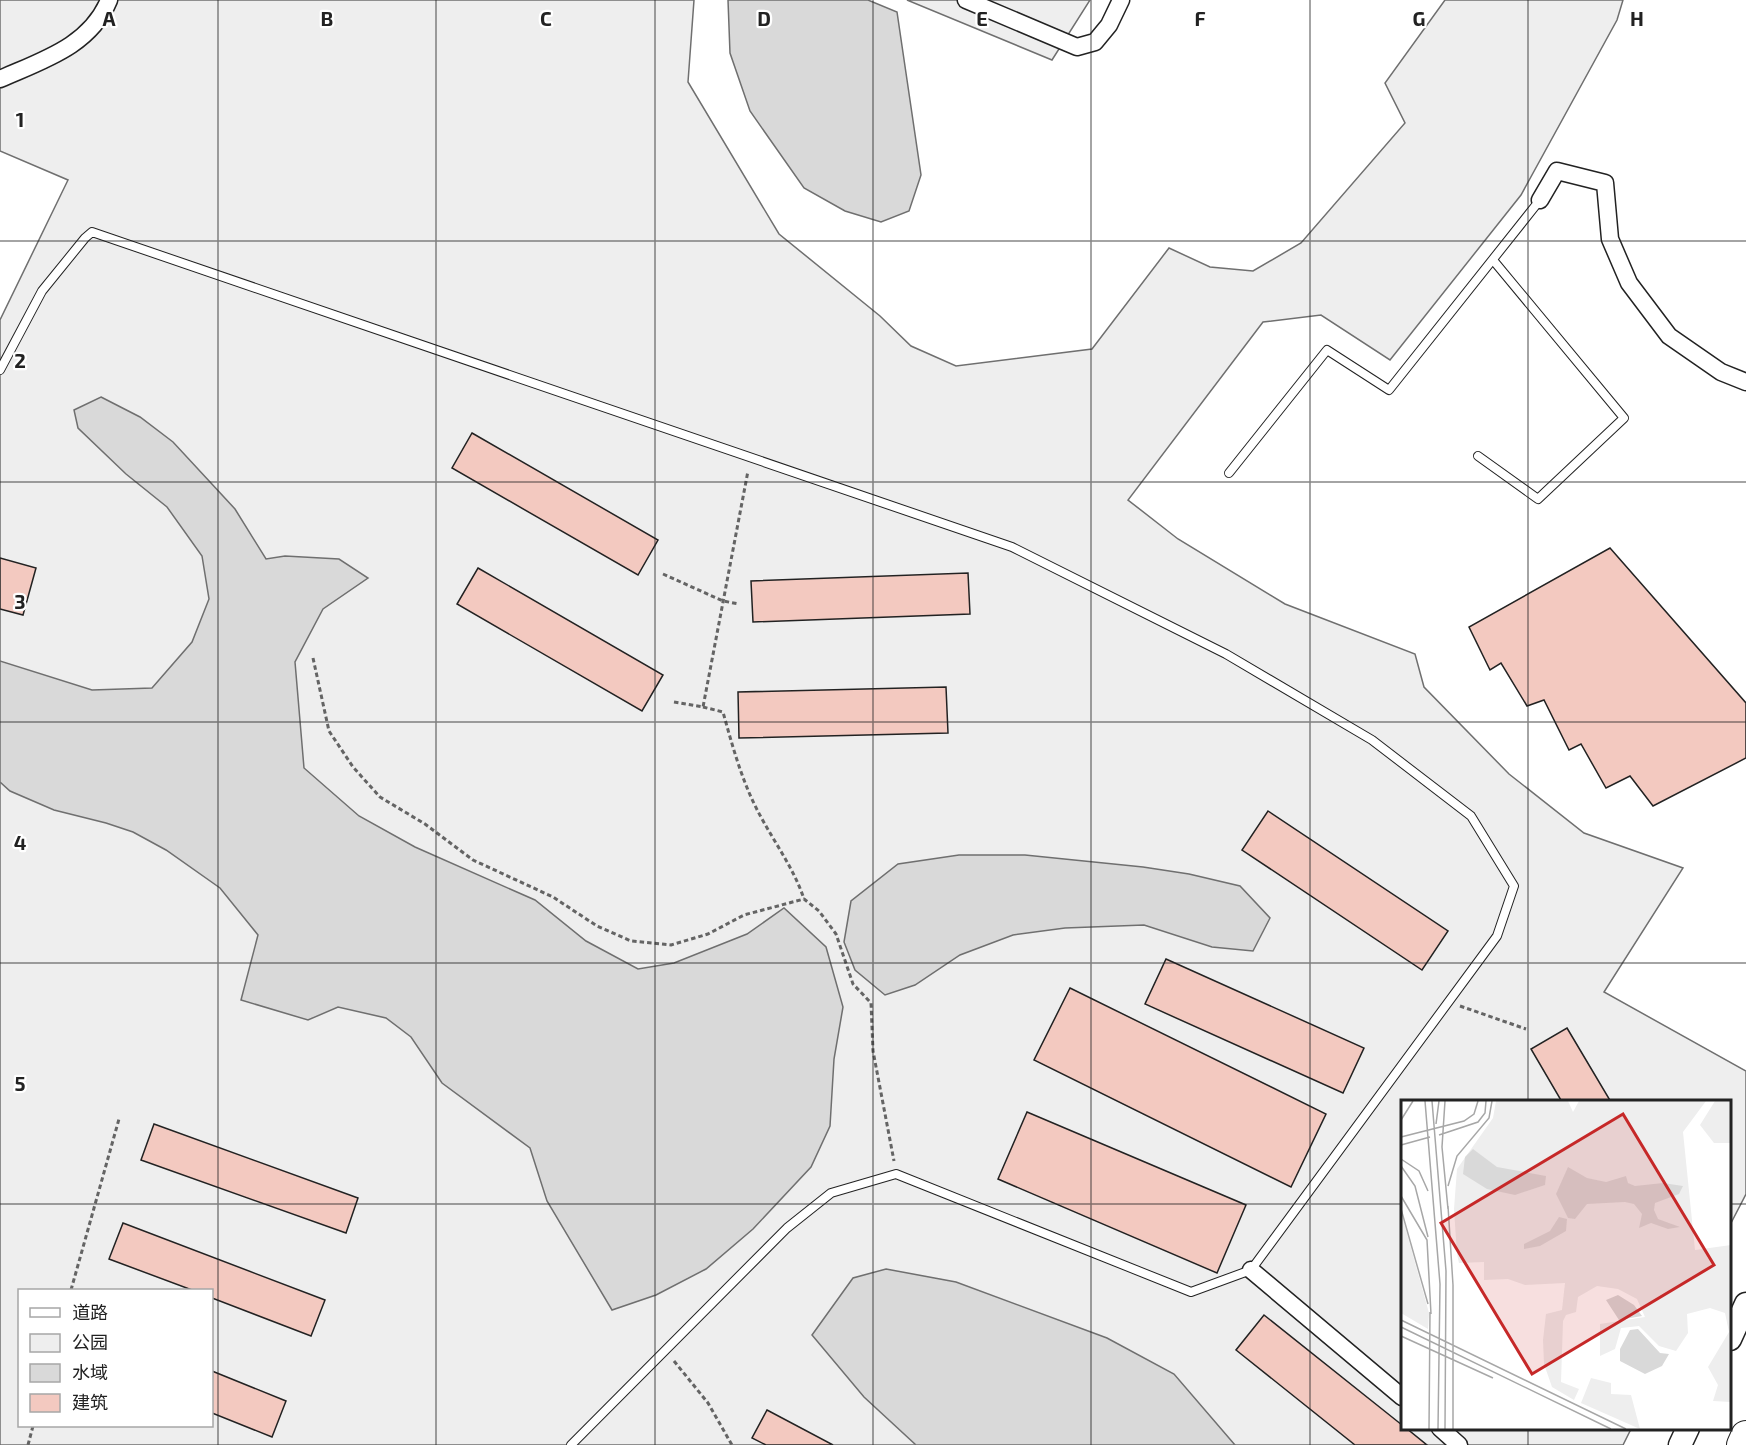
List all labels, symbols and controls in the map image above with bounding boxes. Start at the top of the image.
text: A [102,6,116,30]
text: B [321,6,333,30]
text: C [540,6,552,30]
text: D [757,6,771,30]
text: E [976,6,988,30]
text: F [1194,6,1206,30]
text: G [1413,6,1425,30]
text: H [1630,6,1644,30]
text: 1 [16,107,24,131]
text: 2 [14,348,26,372]
text: 3 [14,589,26,613]
text: 4 [14,830,27,854]
text: 5 [14,1071,26,1095]
inset map [1401,1100,1731,1430]
legend [18,1289,213,1427]
text: 道路 [72,1301,108,1323]
text: 公园 [72,1331,108,1353]
text: 水域 [72,1361,108,1383]
text: 建筑 [72,1391,108,1413]

